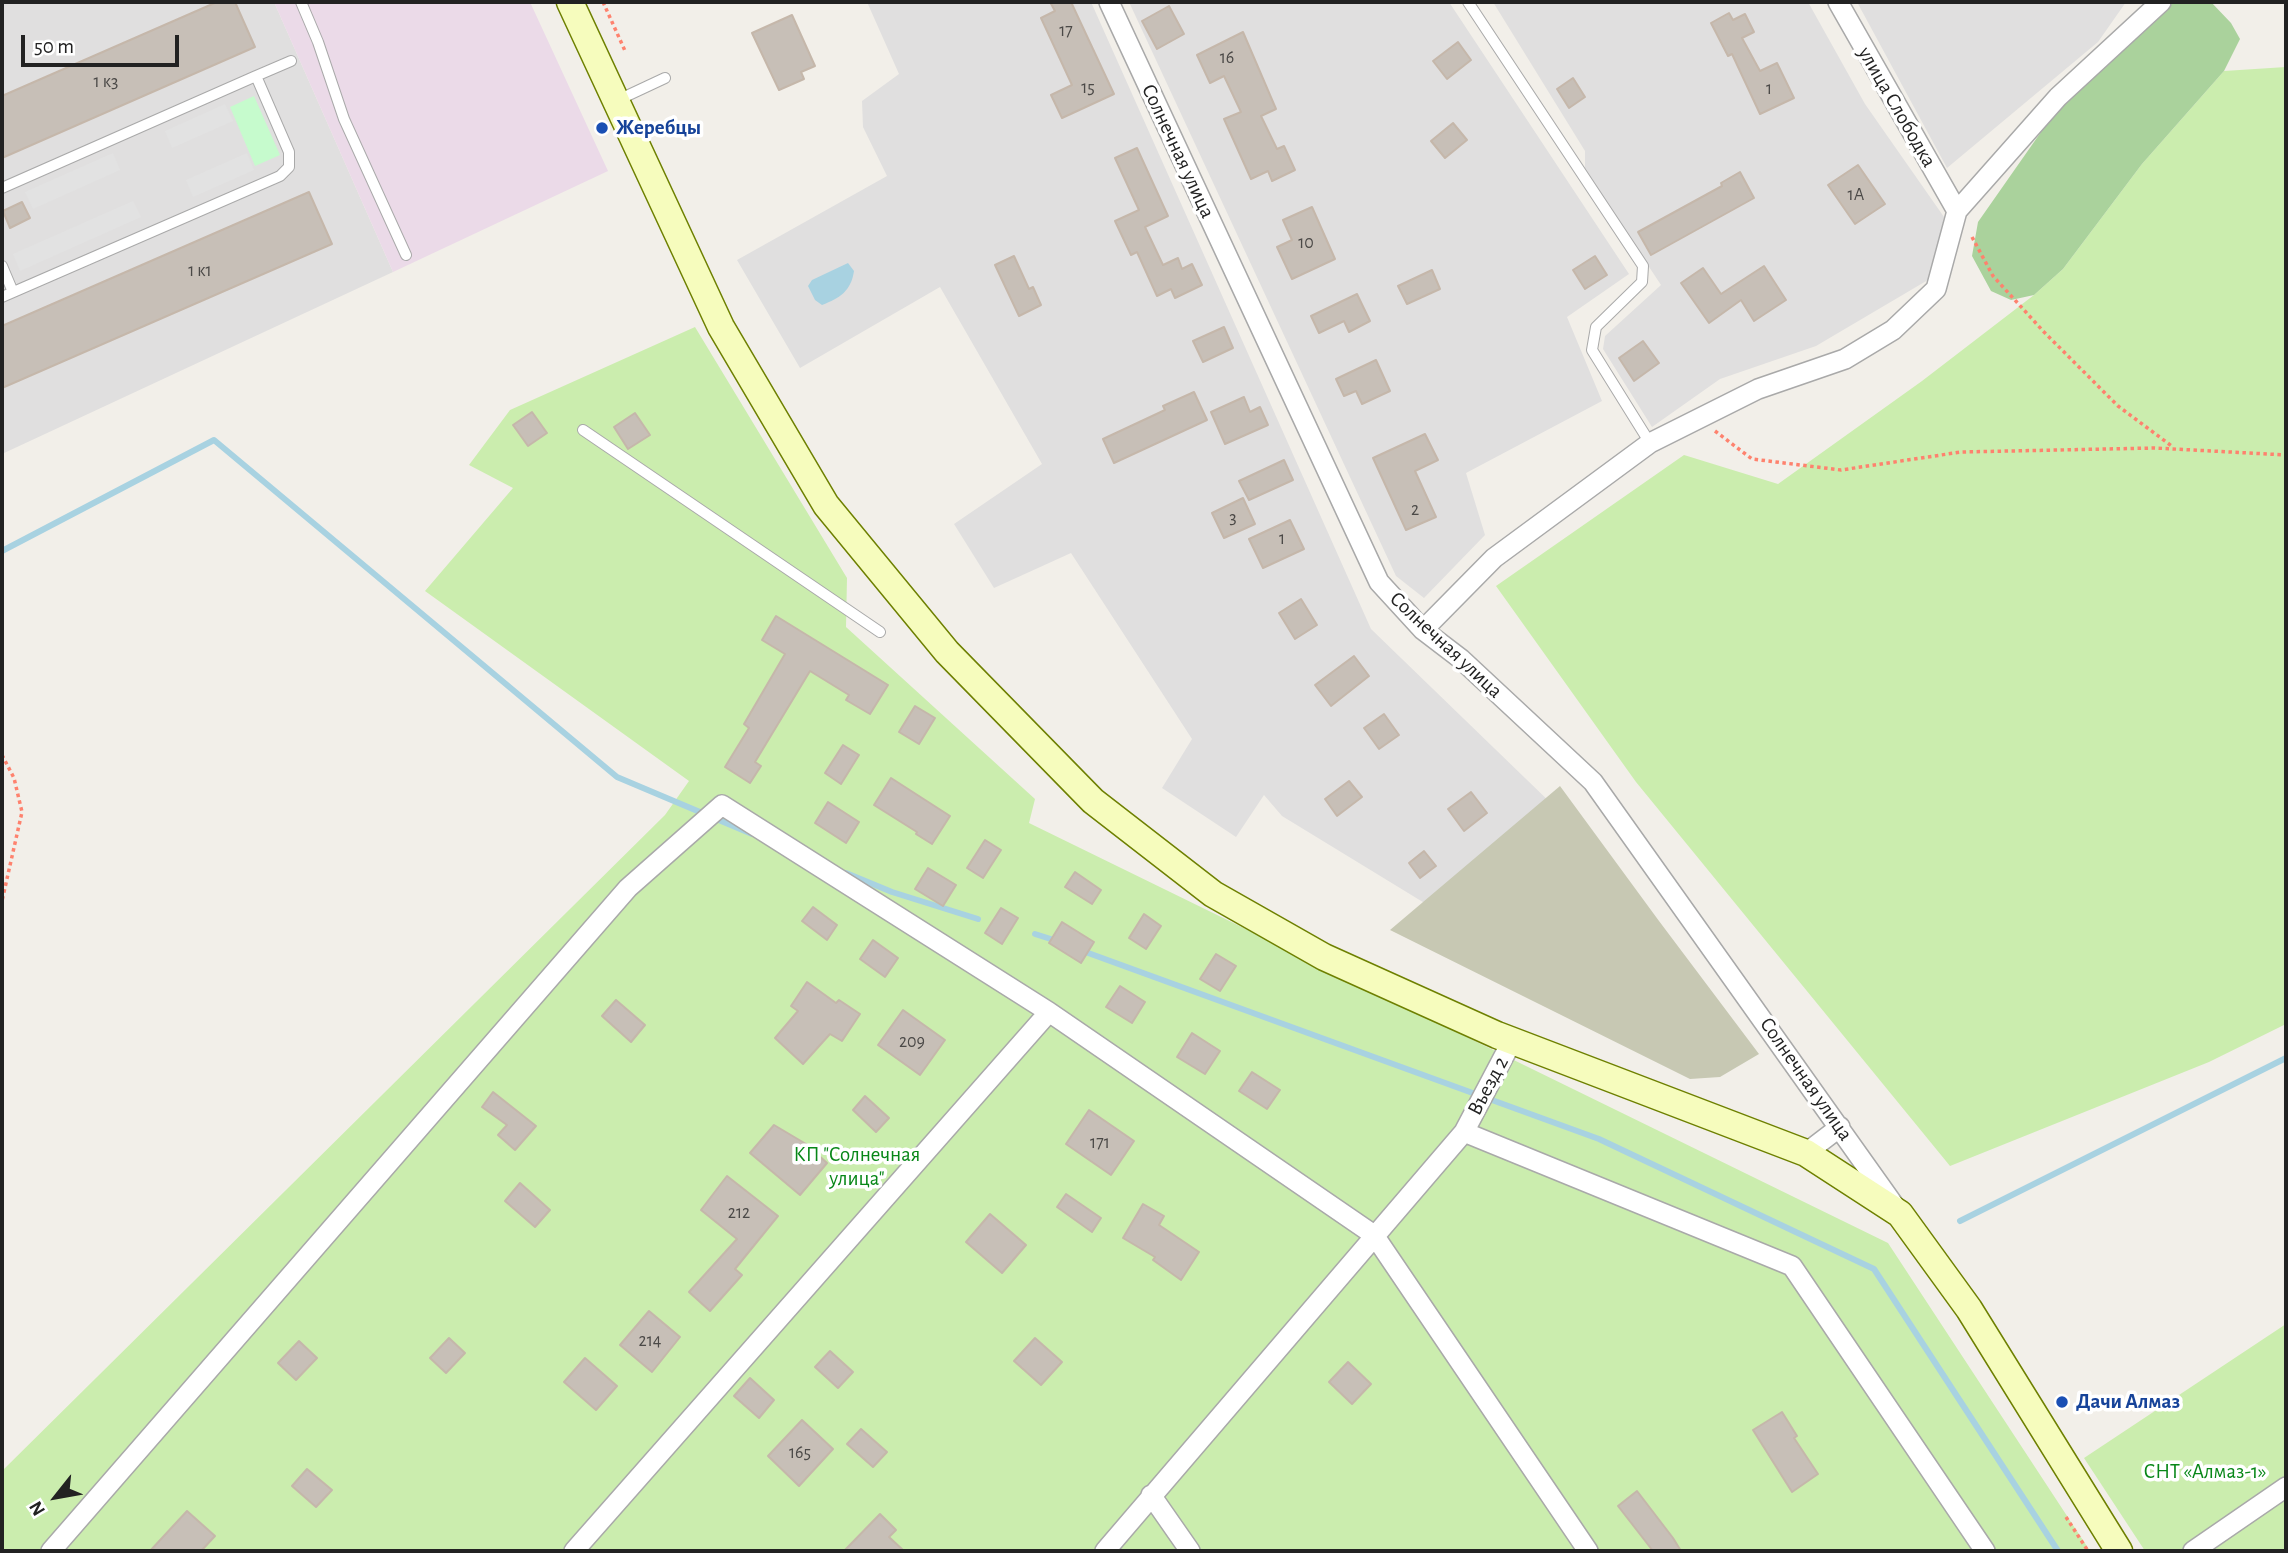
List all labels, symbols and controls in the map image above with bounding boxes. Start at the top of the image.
house number: 17 [1059,20,1073,42]
scale bar [24,21,182,65]
text: 50 m [34,36,74,57]
street label: улица Слободка [1852,42,1942,172]
house number: 16 [1220,47,1234,69]
house number: 1 к3 [94,71,118,93]
house number: 15 [1081,77,1095,99]
house number: 1 [1766,78,1772,100]
street label: Солнечная улица [1136,80,1220,222]
place label: Жеребцы [616,115,701,141]
marker: Жеребцы [594,120,610,136]
house number: 1А [1848,184,1864,206]
house number: 10 [1298,232,1314,254]
house number: 1 к1 [188,260,212,282]
house number: 2 [1411,499,1419,521]
house number: 3 [1229,507,1237,529]
house number: 1 [1279,528,1285,550]
street label: Солнечная улица [1384,586,1508,704]
street label: Солнечная улица [1754,1012,1858,1146]
house number: 209 [899,1031,925,1053]
street label: Въезд 2 [1462,1052,1514,1120]
house number: 171 [1090,1132,1110,1154]
park label: КП "Солнечная улица" [794,1142,920,1192]
house number: 212 [728,1202,750,1224]
house number: 214 [638,1330,662,1352]
place label: Дачи Алмаз [2076,1389,2180,1415]
marker: Дачи Алмаз [2054,1394,2070,1410]
house number: 165 [789,1442,811,1464]
park label: СНТ «Алмаз-1» [2144,1459,2266,1485]
north arrow [21,1462,91,1532]
text: N [26,1498,49,1519]

